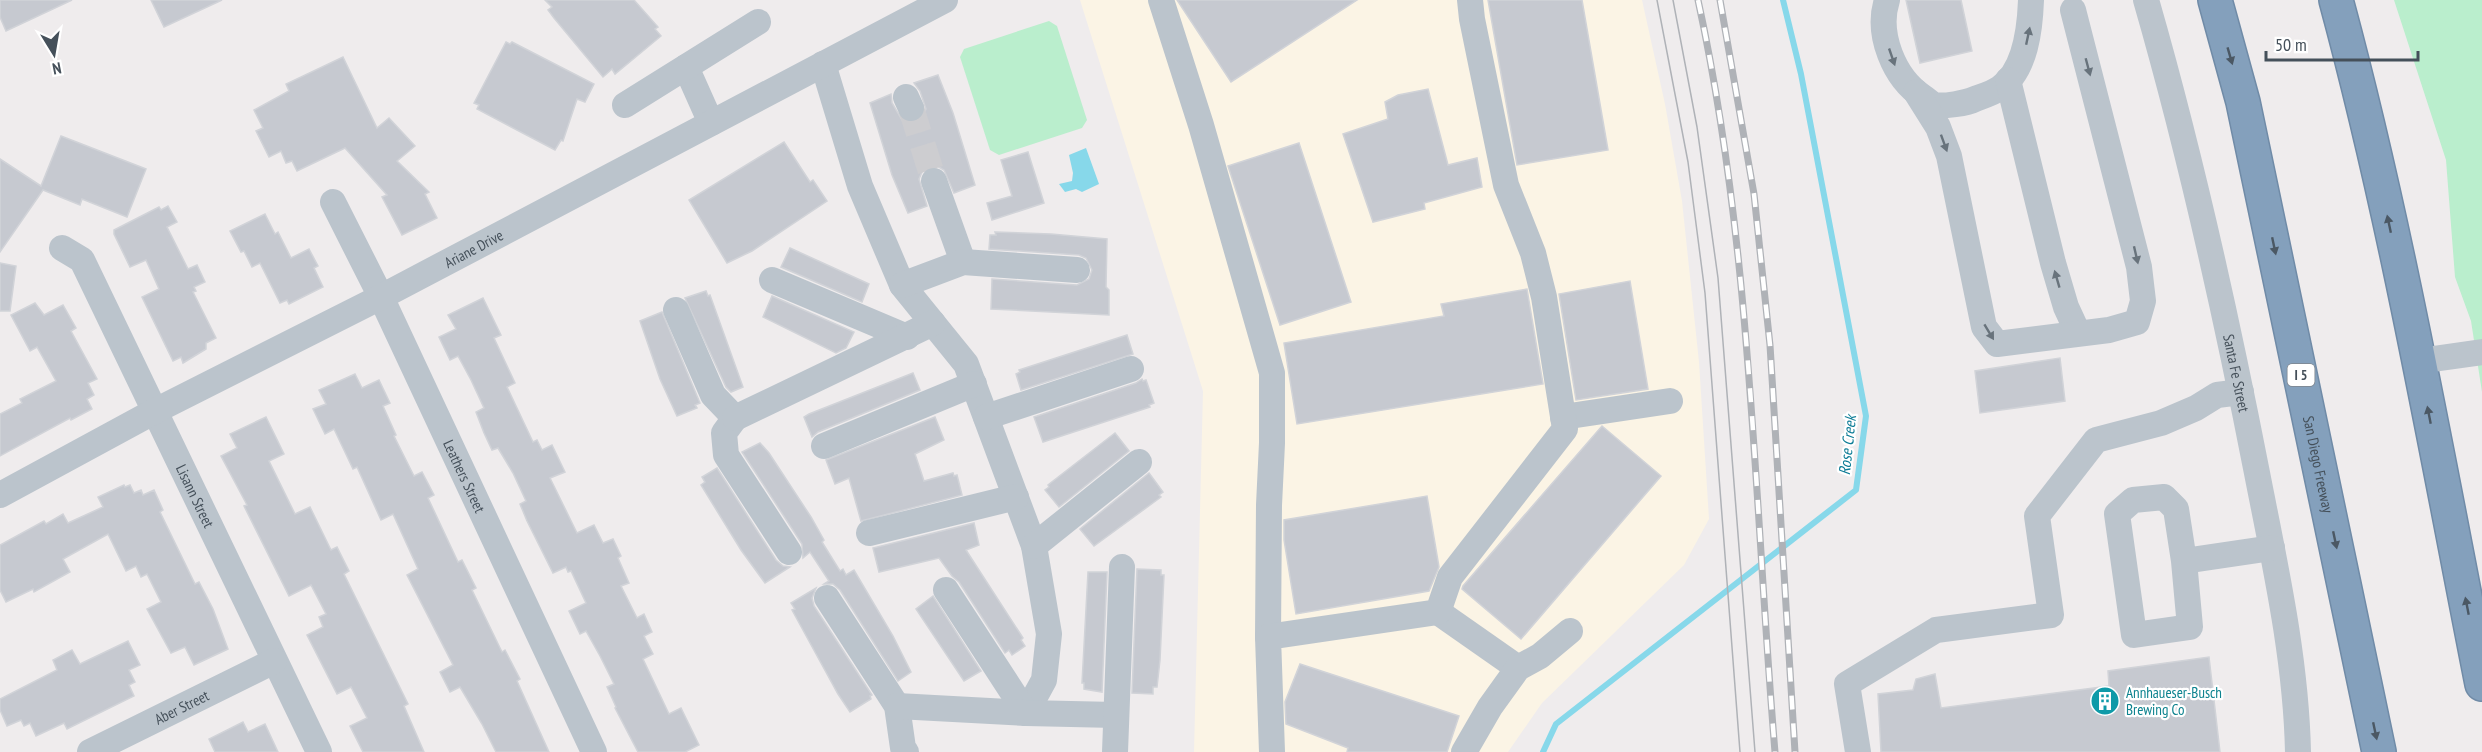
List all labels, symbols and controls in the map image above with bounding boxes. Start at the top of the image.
north arrow [24,24,84,84]
scale bar [2266,24,2418,62]
one-way arrow [2023,27,2033,45]
text: 50 m [2275,33,2307,56]
one-way arrow [2226,47,2236,65]
one-way arrow [1888,48,1897,66]
text: N [51,58,63,79]
one-way arrow [2084,58,2093,76]
one-way arrow [1940,134,1950,152]
one-way arrow [2384,214,2393,233]
street label: Ariane Drive [441,225,506,272]
one-way arrow [2270,237,2279,256]
one-way arrow [2132,246,2142,265]
one-way arrow [2052,270,2062,288]
one-way arrow [1983,324,1994,340]
street label: Santa Fe Street [2219,332,2254,414]
road number: I 5 [2288,364,2314,386]
one-way arrow [2424,405,2433,424]
water label: Rose Creek [1834,412,1860,476]
street label: San Diego Freeway [2299,414,2338,515]
street label: Leathers Street [440,436,490,515]
street label: Lisann Street [172,461,219,531]
one-way arrow [2331,531,2340,550]
one-way arrow [2462,596,2471,615]
place label: Annhaueser-Busch Brewing Co [2126,683,2222,719]
street label: Aber Street [151,685,212,728]
building icon: Annhaueser-Busch Brewing Co [2089,685,2121,717]
one-way arrow [2371,722,2380,741]

